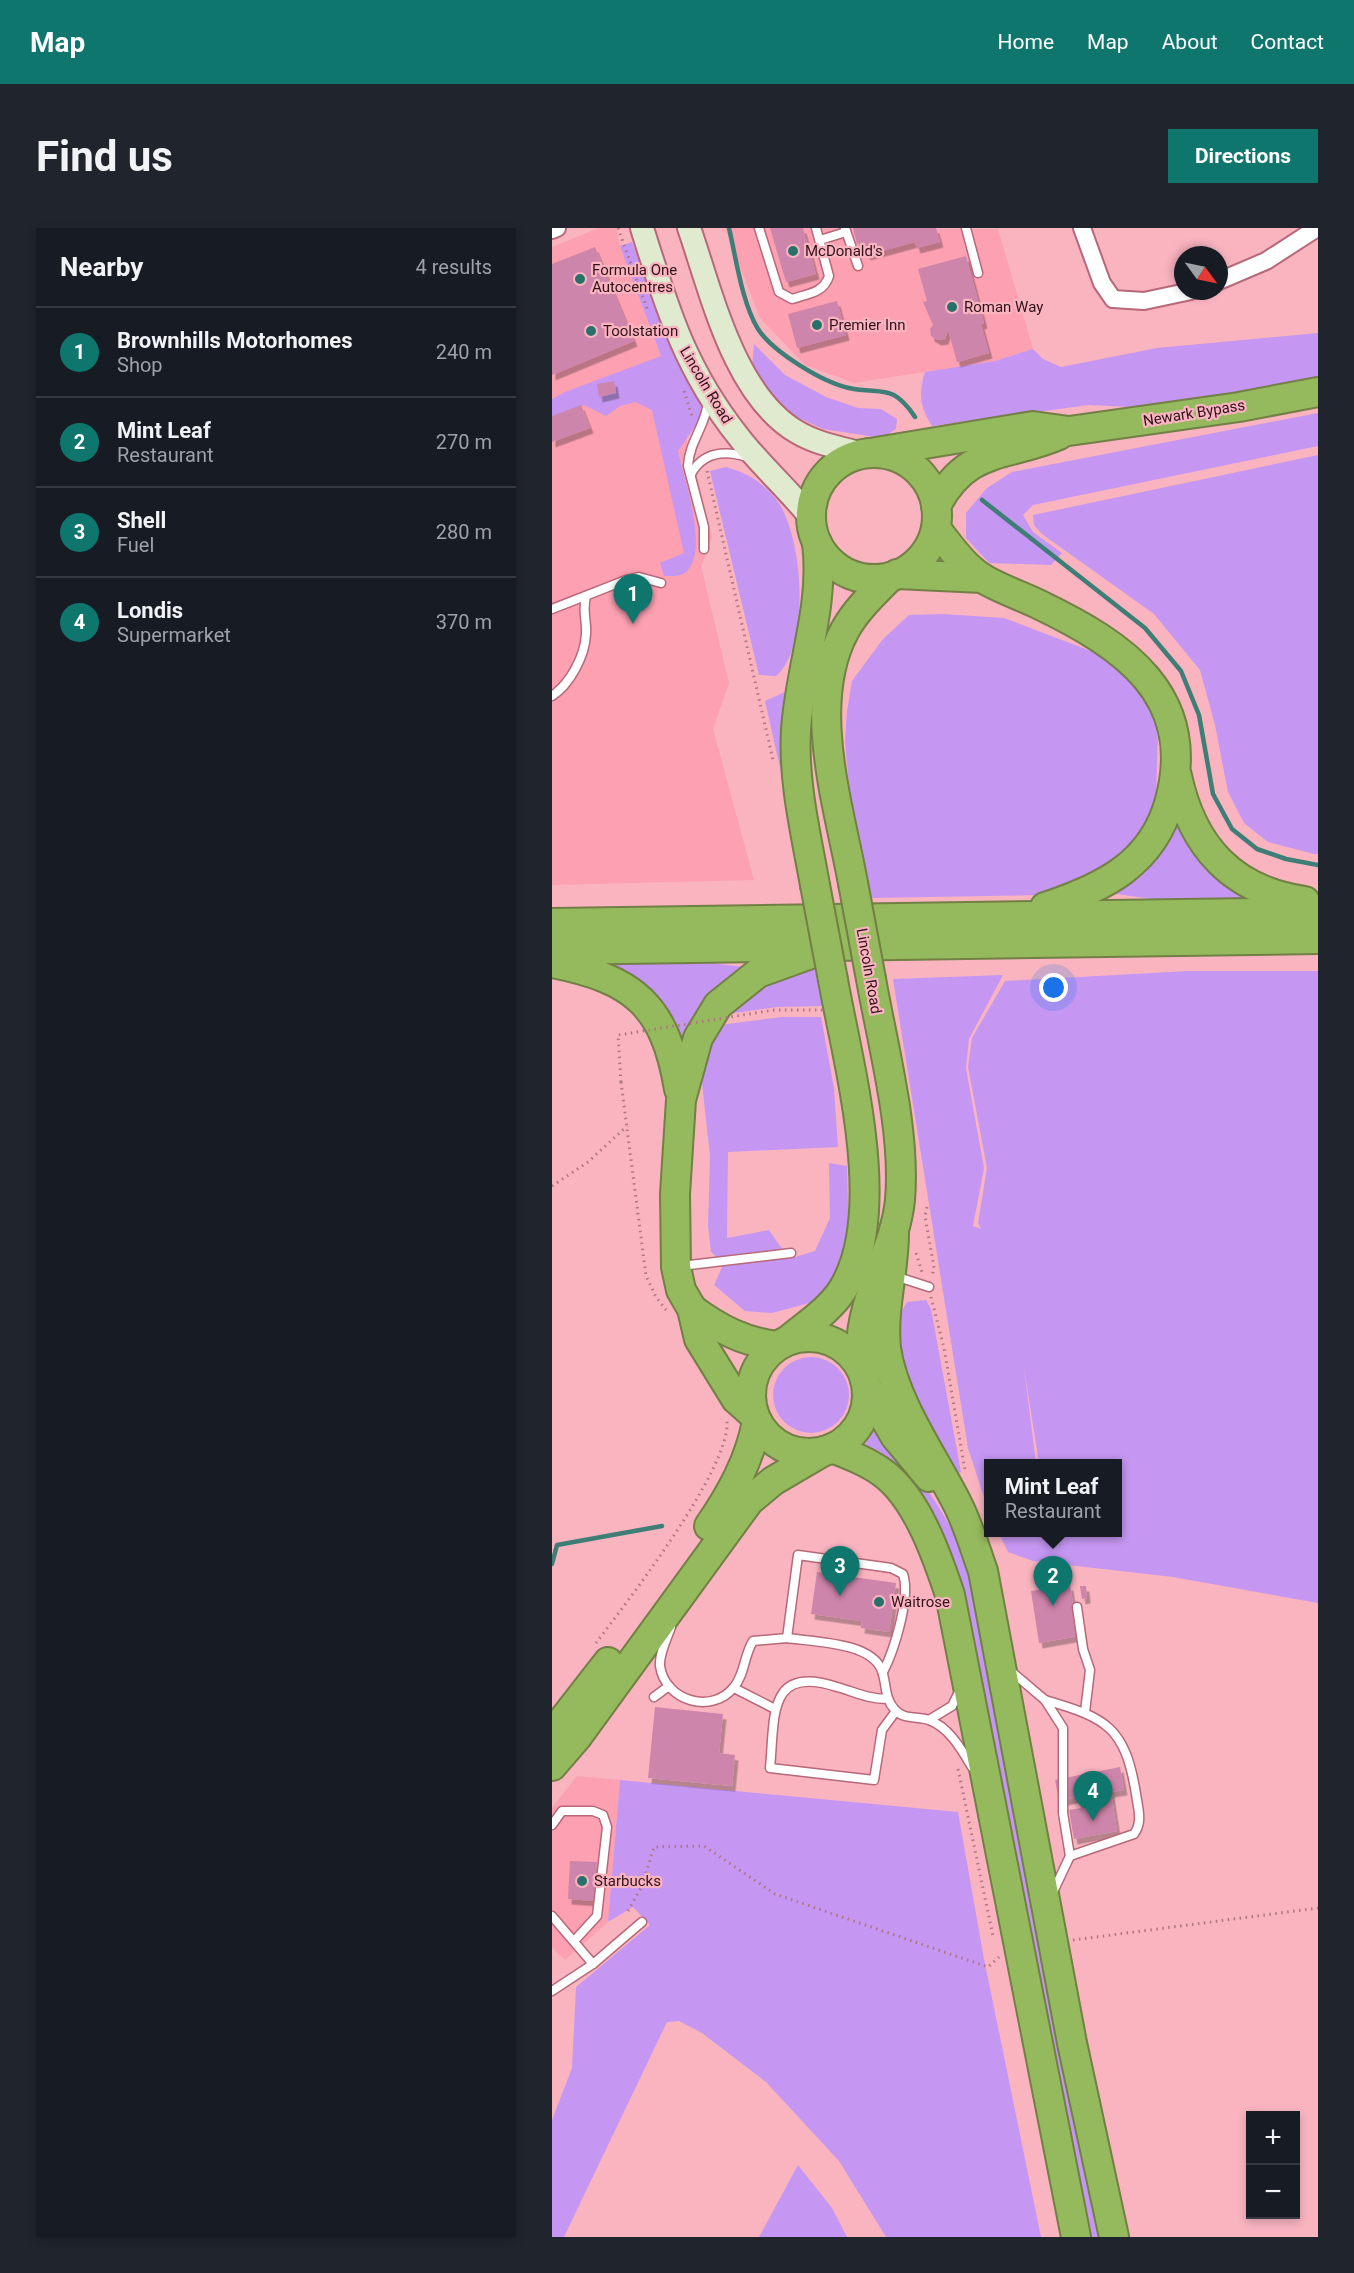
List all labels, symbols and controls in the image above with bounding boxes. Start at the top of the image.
text: Map [30,26,85,59]
text: Home [998,30,1054,54]
text: Map [1087,30,1129,54]
text: About [1162,30,1218,54]
text: Contact [1251,30,1324,54]
button: Directions [1168,129,1318,183]
text: Find us [36,132,173,181]
place label: McDonald's [805,242,883,260]
marker: McDonald's [786,244,800,258]
north arrow [1174,246,1228,300]
text: Nearby [60,252,143,282]
text: 4 results [416,255,492,279]
place label: Formula One Autocentres [592,261,677,296]
marker: Formula One Autocentres [573,272,587,286]
place label: Roman Way [964,298,1043,316]
marker: Roman Way [945,300,959,314]
place label: Premier Inn [829,316,906,334]
marker: Premier Inn [810,318,824,332]
place label: Toolstation [603,322,678,340]
marker: Toolstation [584,324,598,338]
text: Brownhills Motorhomes [117,328,353,353]
text: 1 [74,340,85,364]
text: 240 m [436,340,492,364]
street label: Lincoln Road [676,343,736,427]
text: Shop [117,353,163,377]
street label: Newark Bypass [1142,396,1246,430]
text: Mint Leaf [117,418,211,443]
text: 2 [74,430,85,454]
text: 270 m [436,430,492,454]
text: Restaurant [117,443,214,467]
text: Shell [117,508,166,533]
text: 3 [74,520,85,544]
text: 280 m [436,520,492,544]
text: Fuel [117,533,154,557]
pin: 1 [614,574,652,624]
text: Londis [117,598,183,623]
text: 4 [74,610,85,634]
text: 370 m [436,610,492,634]
text: Supermarket [117,623,231,647]
street label: Lincoln Road [853,927,885,1015]
your location [1039,973,1068,1002]
popup [984,1459,1122,1537]
text: Mint Leaf [1005,1474,1098,1499]
text: Restaurant [1005,1499,1101,1523]
pin: 3 [820,1546,860,1596]
pin: 2 [1034,1556,1072,1606]
place label: Waitrose [891,1593,950,1611]
marker: Waitrose [872,1595,886,1609]
pin: 4 [1074,1772,1112,1821]
place label: Starbucks [594,1872,661,1890]
marker: Starbucks [575,1874,589,1888]
map controls [1246,2111,1300,2219]
button: + [1246,2111,1300,2165]
button: − [1246,2165,1300,2219]

